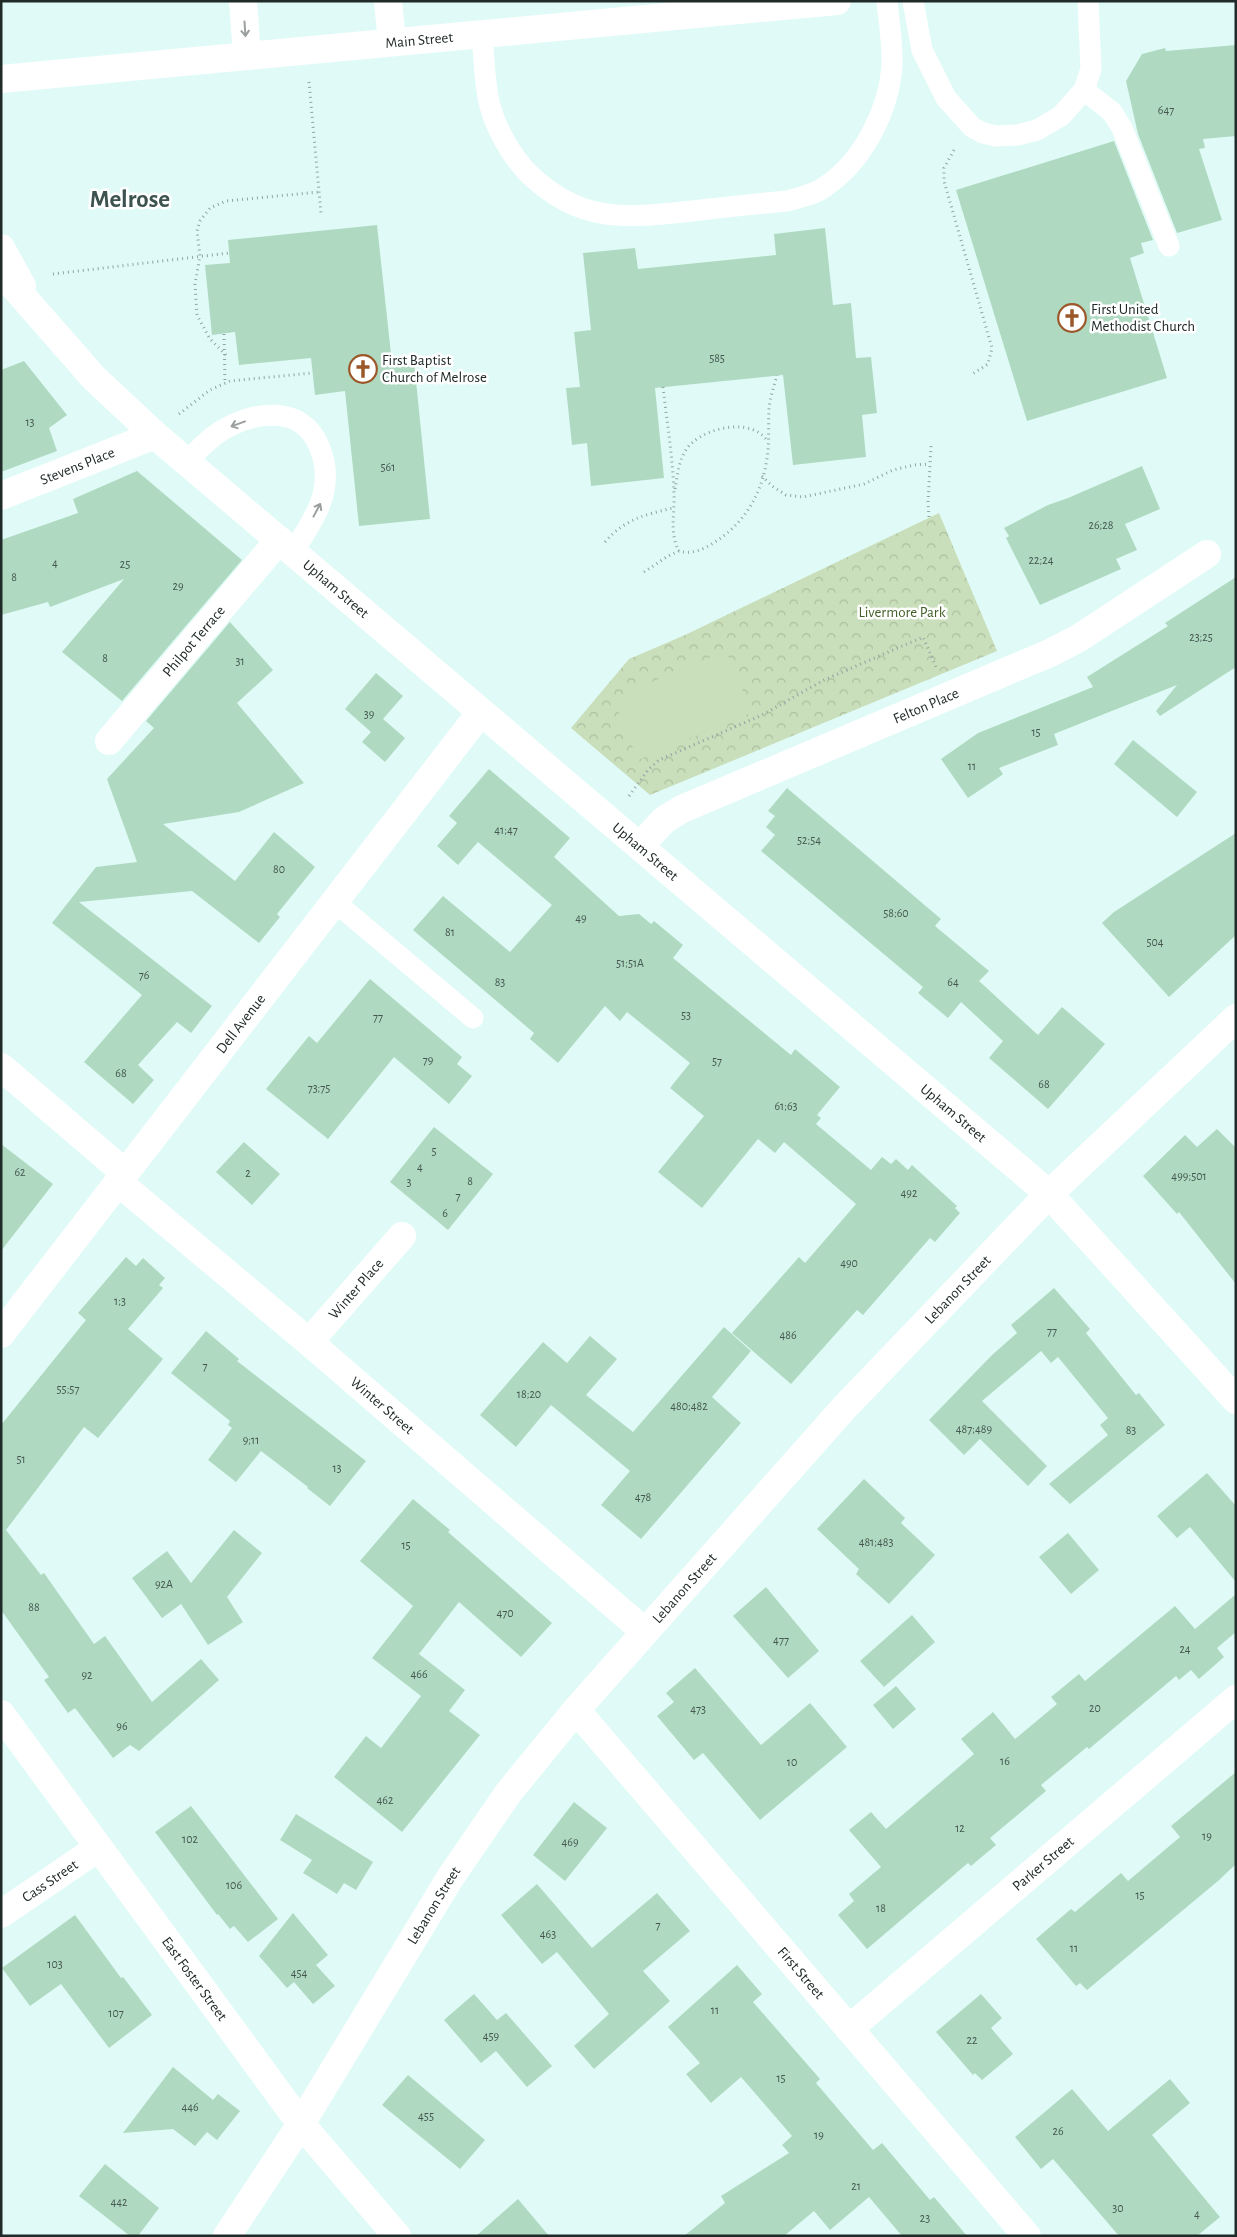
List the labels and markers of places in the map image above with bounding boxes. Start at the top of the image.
place label: First United Methodist Church [1091,302,1195,334]
church icon: First United Methodist Church [1057,303,1087,333]
place label: First Baptist Church of Melrose [382,353,487,385]
church icon: First Baptist Church of Melrose [348,354,378,384]

